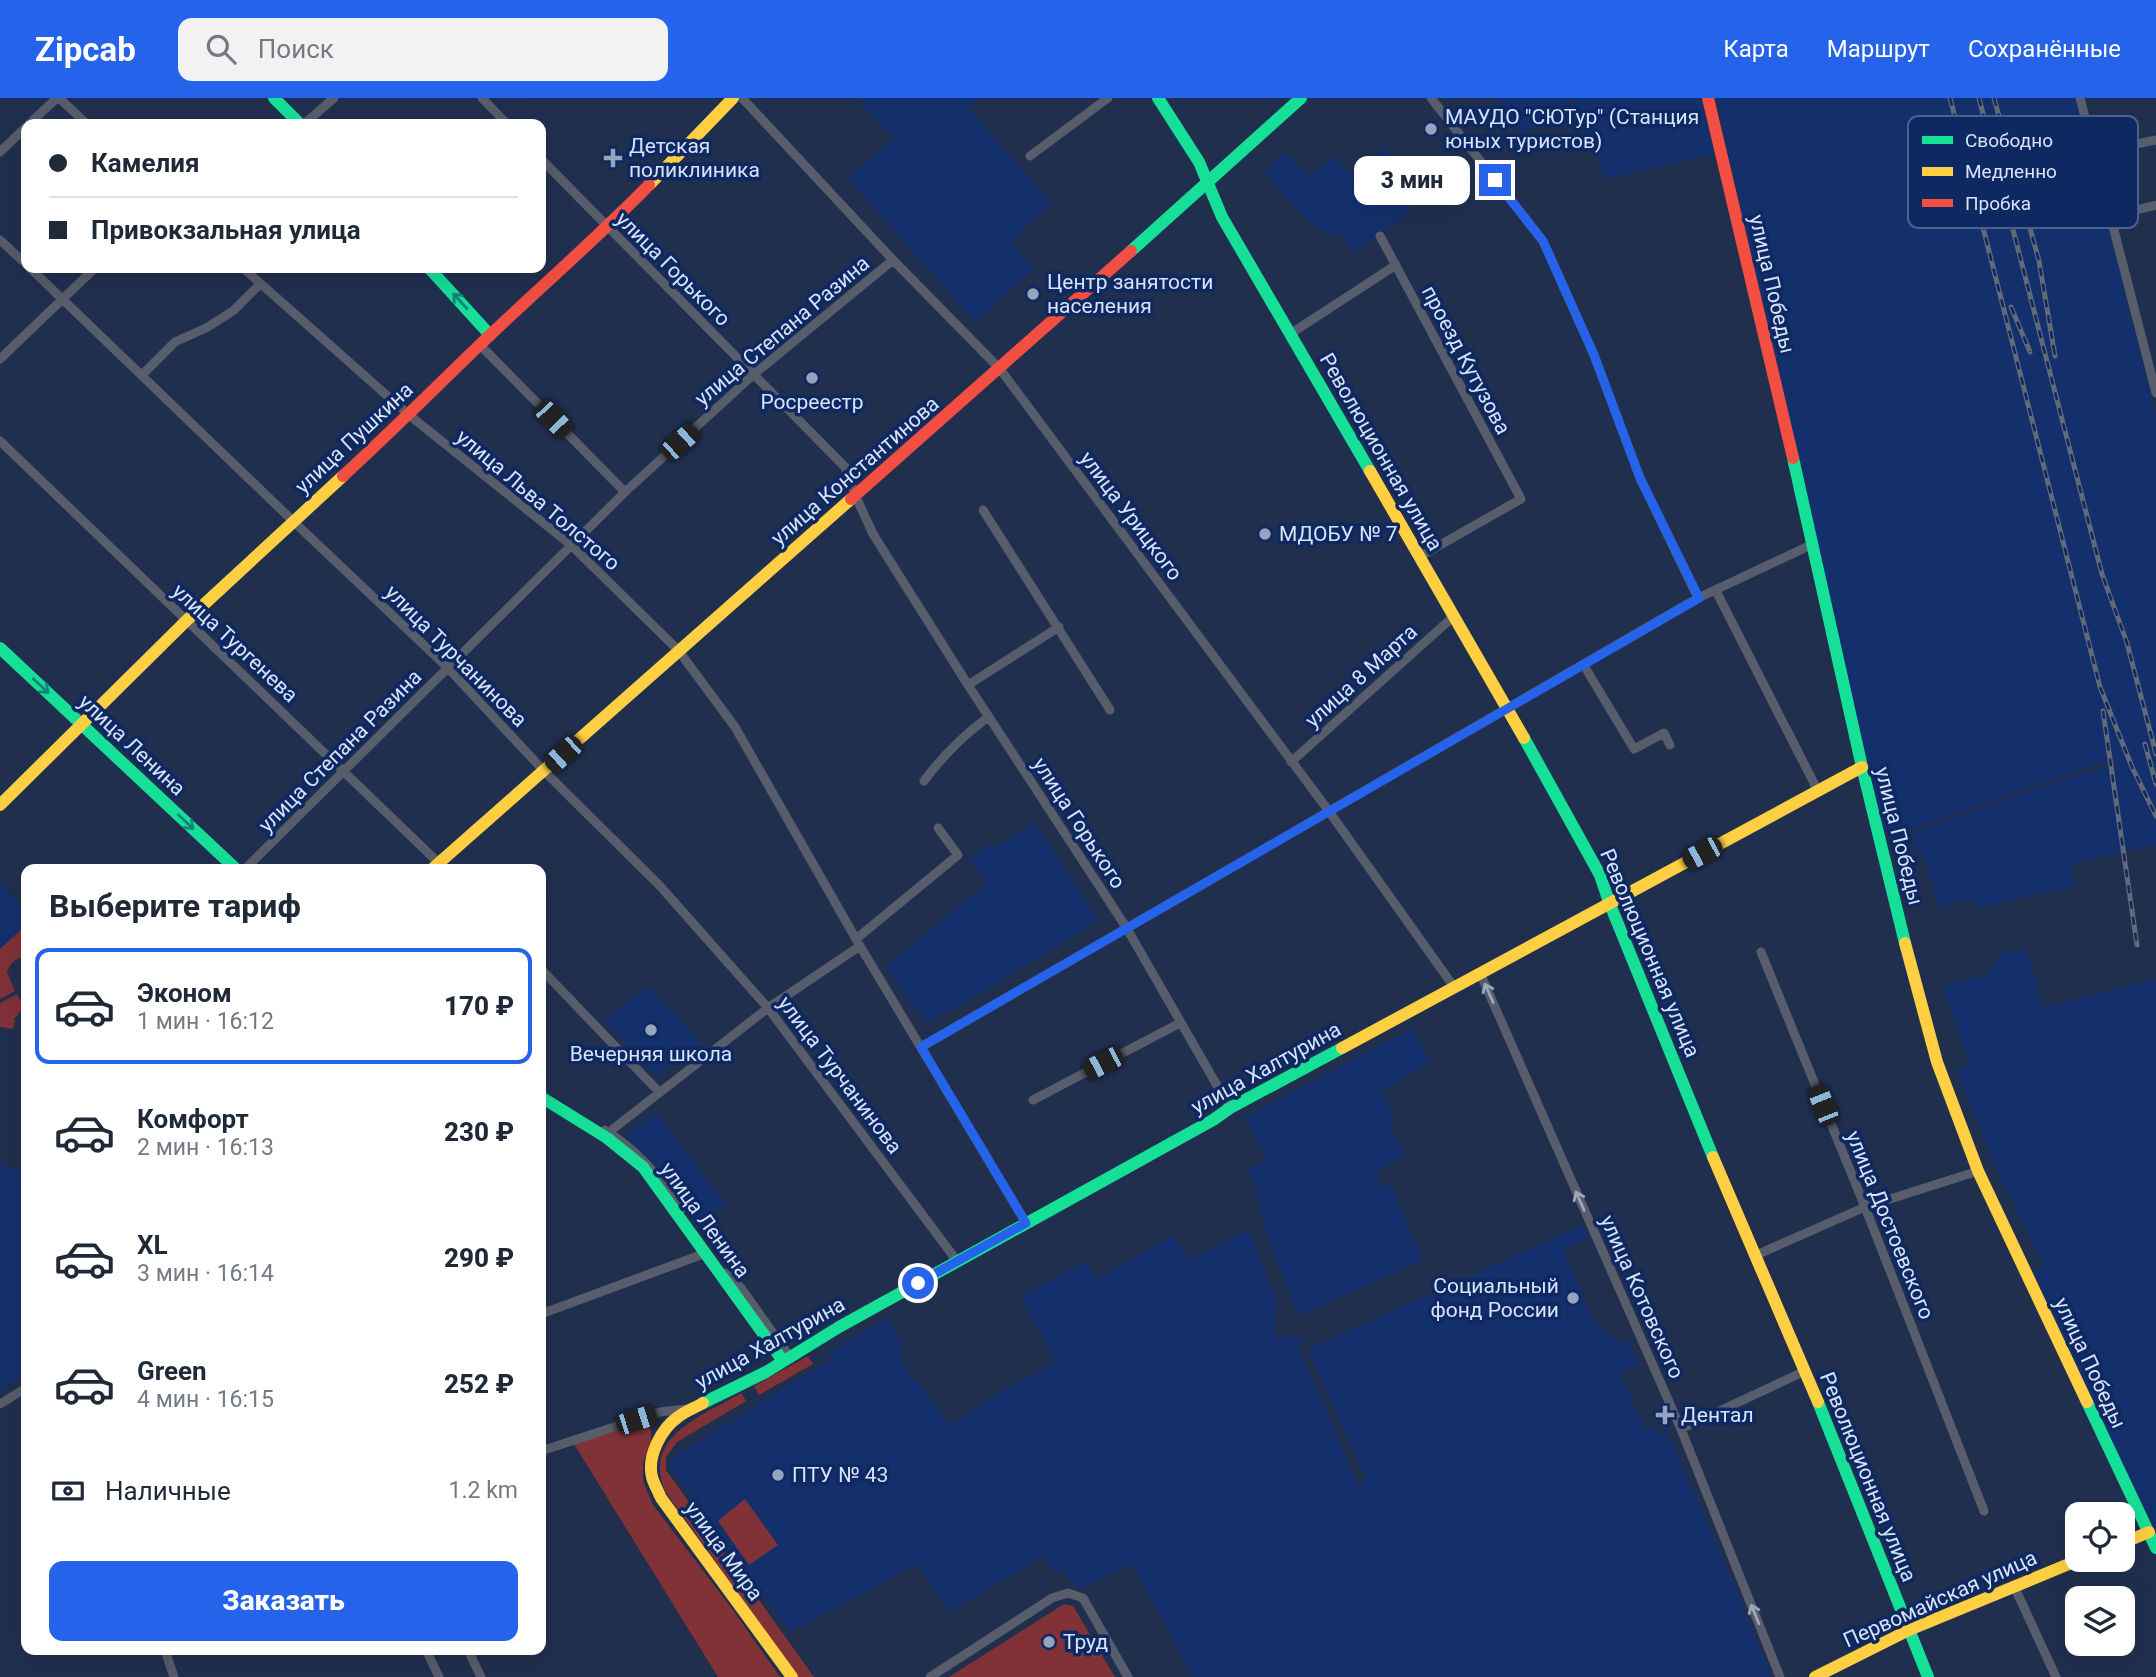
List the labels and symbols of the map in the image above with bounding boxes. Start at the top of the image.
place label: МАУДО "СЮТур" (Станция юных туристов) [1445,105,1699,153]
legend [1908,116,2138,228]
marker: МАУДО "СЮТур" (Станция юных туристов) [1423,121,1439,137]
text: Свободно [1965,129,2053,152]
place label: Детская поликлиника [629,134,760,182]
marker: Детская поликлиника [603,148,623,168]
callout: 3 мин [1355,155,1470,204]
text: Медленно [1965,160,2057,183]
route end [1479,164,1511,196]
text: Пробка [1965,192,2031,215]
street label: улица Горького [611,207,735,331]
street label: улица Победы [1744,212,1800,356]
street label: улица Степана Разина [690,251,874,411]
place label: Центр занятости населения [1047,270,1213,318]
street label: проезд Кутузова [1417,282,1515,438]
marker: Центр занятости населения [1025,286,1041,302]
one-way arrow [452,292,468,310]
street label: Революционная улица [1315,349,1447,555]
marker: Росреестр [804,370,820,386]
street label: улица Пушкина [290,377,418,499]
place label: Росреестр [760,390,864,414]
street label: улица Константинова [766,392,944,550]
car [531,397,576,441]
car [658,420,703,464]
street label: улица Льва Толстого [451,425,625,575]
street label: улица Урицкого [1075,447,1187,585]
place label: МДОБУ № 7 [1279,522,1398,546]
marker: МДОБУ № 7 [1257,526,1273,542]
street label: улица Тургенева [167,579,303,707]
street label: улица Турчанинова [380,580,532,732]
street label: улица 8 Марта [1300,620,1422,732]
street label: улица Степана Разина [254,665,426,837]
one-way arrow [32,678,49,695]
street label: улица Ленина [74,690,190,800]
car [541,732,586,776]
street label: улица Горького [1028,753,1130,893]
street label: улица Победы [1870,764,1928,908]
one-way arrow [177,814,194,831]
car [1679,834,1726,872]
street label: Революционная улица [1595,845,1705,1061]
one-way arrow [1482,983,1495,1004]
street label: улица Турчанинова [773,992,907,1158]
street label: улица Халтурина [1187,1017,1345,1119]
marker: Вечерняя школа [643,1022,659,1038]
place label: Вечерняя школа [570,1042,732,1066]
car [1080,1044,1127,1082]
car [1806,1082,1841,1128]
street label: улица Достоевского [1841,1127,1939,1323]
street label: улица Ленина [655,1158,755,1282]
one-way arrow [1573,1191,1586,1212]
street label: улица Котовского [1595,1212,1689,1382]
route start [902,1267,934,1299]
place label: Социальный фонд России [1430,1274,1559,1322]
marker: Социальный фонд России [1565,1290,1581,1306]
street label: улица Халтурина [691,1292,849,1394]
street label: улица Победы [2049,1294,2131,1432]
street label: Революционная улица [1815,1369,1921,1585]
place label: Дентал [1681,1403,1754,1427]
car [613,1404,660,1436]
marker: Дентал [1655,1405,1675,1425]
place label: ПТУ № 43 [792,1463,888,1487]
marker: ПТУ № 43 [770,1467,786,1483]
street label: улица Мира [680,1497,768,1605]
street label: Первомайская улица [1840,1545,2040,1653]
one-way arrow [1747,1603,1760,1625]
place label: Труд [1063,1630,1108,1654]
marker: Труд [1041,1634,1057,1650]

